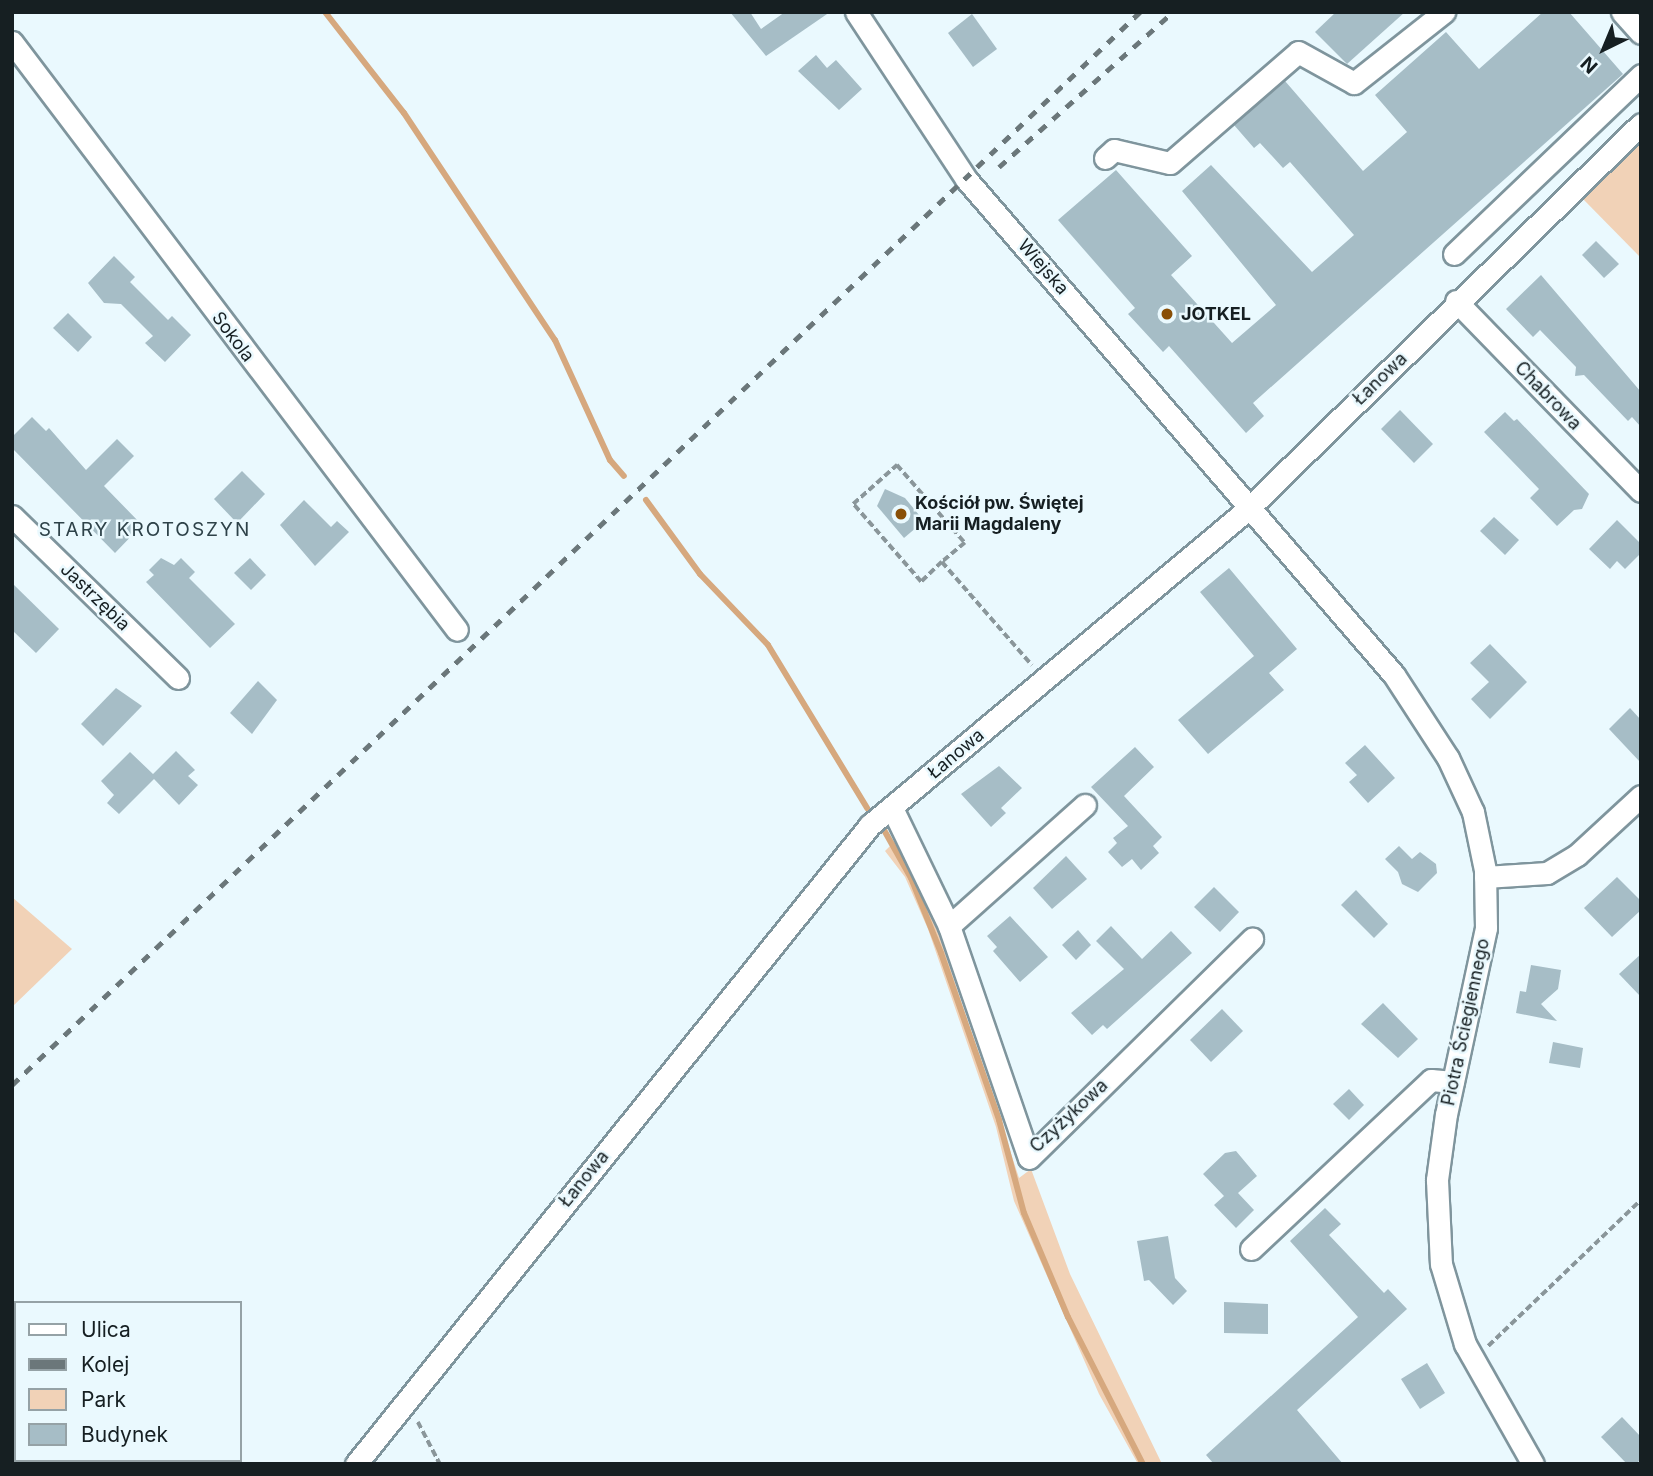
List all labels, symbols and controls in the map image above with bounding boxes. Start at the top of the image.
north arrow [1569,14,1639,84]
text: N [1576,51,1602,78]
street label: Wiejska [1013,235,1073,299]
place label: JOTKEL [1181,303,1251,325]
marker: JOTKEL [1159,306,1175,322]
street label: Sokola [207,308,259,366]
street label: Łanowa [1348,348,1412,410]
street label: Chabrowa [1510,357,1586,435]
place label: Kościół pw. Świętej Marii Magdaleny [915,493,1084,536]
marker: Kościół pw. Świętej Marii Magdaleny [893,506,909,522]
district label: STARY KROTOSZYN [41,519,249,541]
street label: Jastrzębia [56,559,134,635]
street label: Łanowa [923,724,989,784]
street label: Piotra Ściegiennego [1438,936,1494,1108]
street label: Czyżykowa [1026,1075,1112,1157]
street label: Łanowa [555,1146,613,1212]
legend [14,1301,242,1462]
text: Ulica [81,1317,131,1342]
text: Kolej [81,1352,129,1377]
text: Park [81,1387,126,1412]
text: Budynek [81,1422,168,1447]

